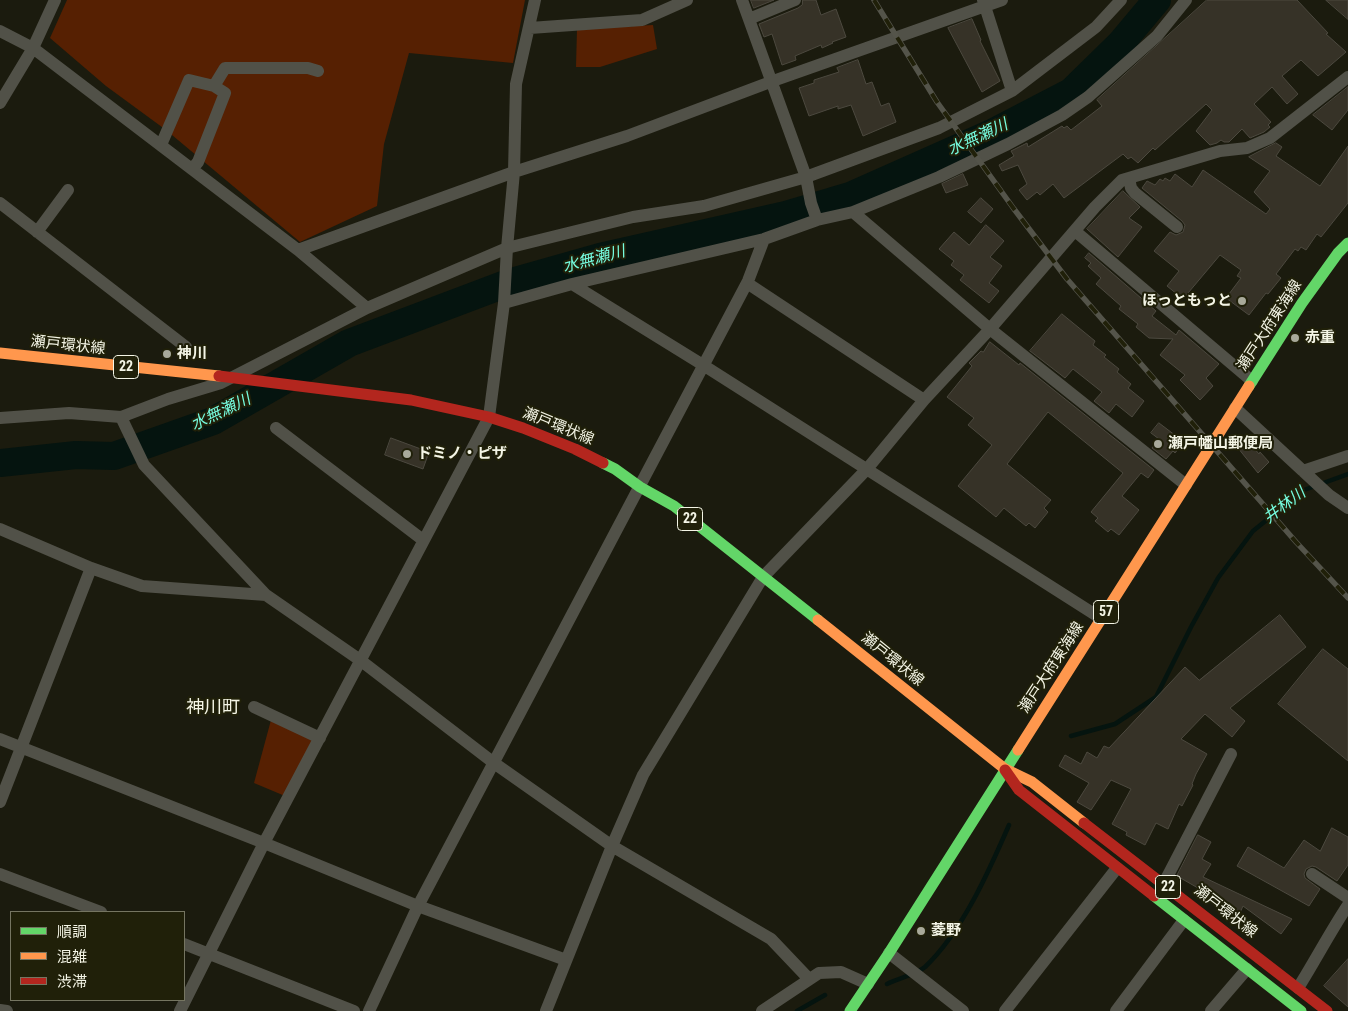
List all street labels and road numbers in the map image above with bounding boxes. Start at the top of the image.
street label: 瀬戸大府東海線 [1234,277,1306,375]
street label: 瀬戸環状線 [30,333,106,359]
road number: 22 [114,356,138,378]
street label: 瀬戸環状線 [520,405,596,449]
road number: 22 [678,508,702,530]
road number: 57 [1094,600,1118,624]
street label: 瀬戸大府東海線 [1016,619,1088,717]
street label: 瀬戸環状線 [857,629,927,691]
road number: 22 [1156,876,1180,899]
street label: 瀬戸環状線 [1190,882,1260,942]

